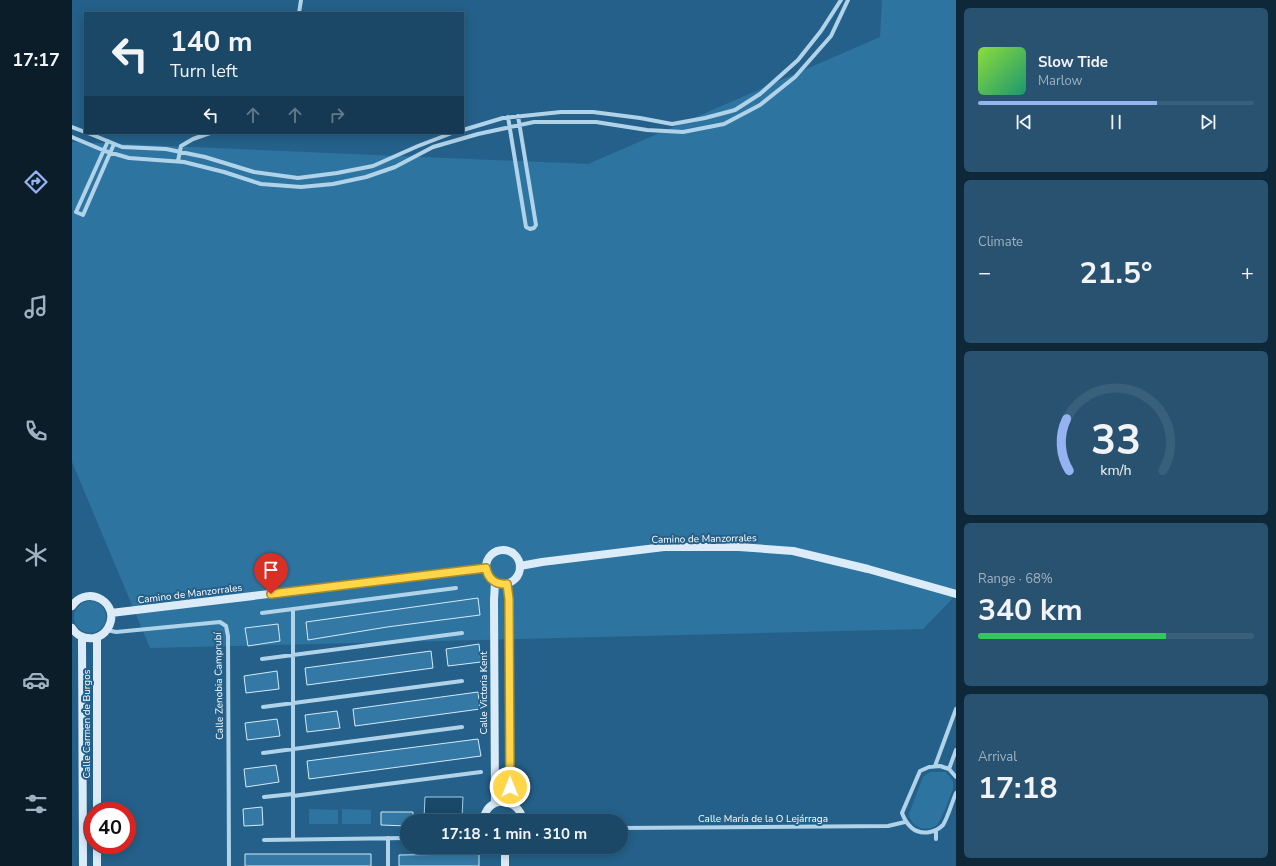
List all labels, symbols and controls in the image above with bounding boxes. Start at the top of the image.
text: 140 m [170,23,253,61]
icon: left [104,28,156,80]
text: 17:17 [12,48,60,72]
text: Slow Tide [1038,52,1108,72]
text: Turn left [170,59,238,83]
text: Marlow [1038,72,1083,90]
icon: left [200,104,222,126]
icon: ahead [242,104,264,126]
icon: ahead [284,104,306,126]
icon: right [326,104,348,126]
icon: previous [1013,111,1035,133]
icon: pause [1105,111,1127,133]
icon: next [1197,111,1219,133]
icon: directions [22,168,50,196]
text: Climate [978,233,1023,251]
text: 21.5° [1080,253,1152,294]
text: − [978,258,991,288]
text: + [1241,258,1254,288]
icon: music [22,293,50,321]
text: 33 [1091,412,1141,469]
icon: phone [22,417,50,445]
text: km/h [1100,461,1132,480]
street label: Camino de Manzorrales [651,531,757,547]
icon: climate [22,541,50,569]
pin [254,553,288,594]
icon: arrive [260,559,282,581]
text: Range · 68% [978,570,1053,588]
street label: Camino de Manzorrales [137,581,243,607]
text: 340 km [978,590,1083,631]
street label: Calle Zenobia Camprubí [211,631,227,740]
street label: Calle Victoria Kent [477,651,491,734]
icon: car [22,666,50,694]
street label: Calle Carmen de Burgos [80,669,94,779]
text: Arrival [978,748,1017,766]
position arrow [489,766,531,808]
text: 17:18 [978,768,1057,809]
icon: filters [22,790,50,818]
speed limit sign: 40 [84,802,136,854]
street label: Calle María de la O Lejárraga [698,812,828,826]
text: 17:18 · 1 min · 310 m [441,824,587,844]

